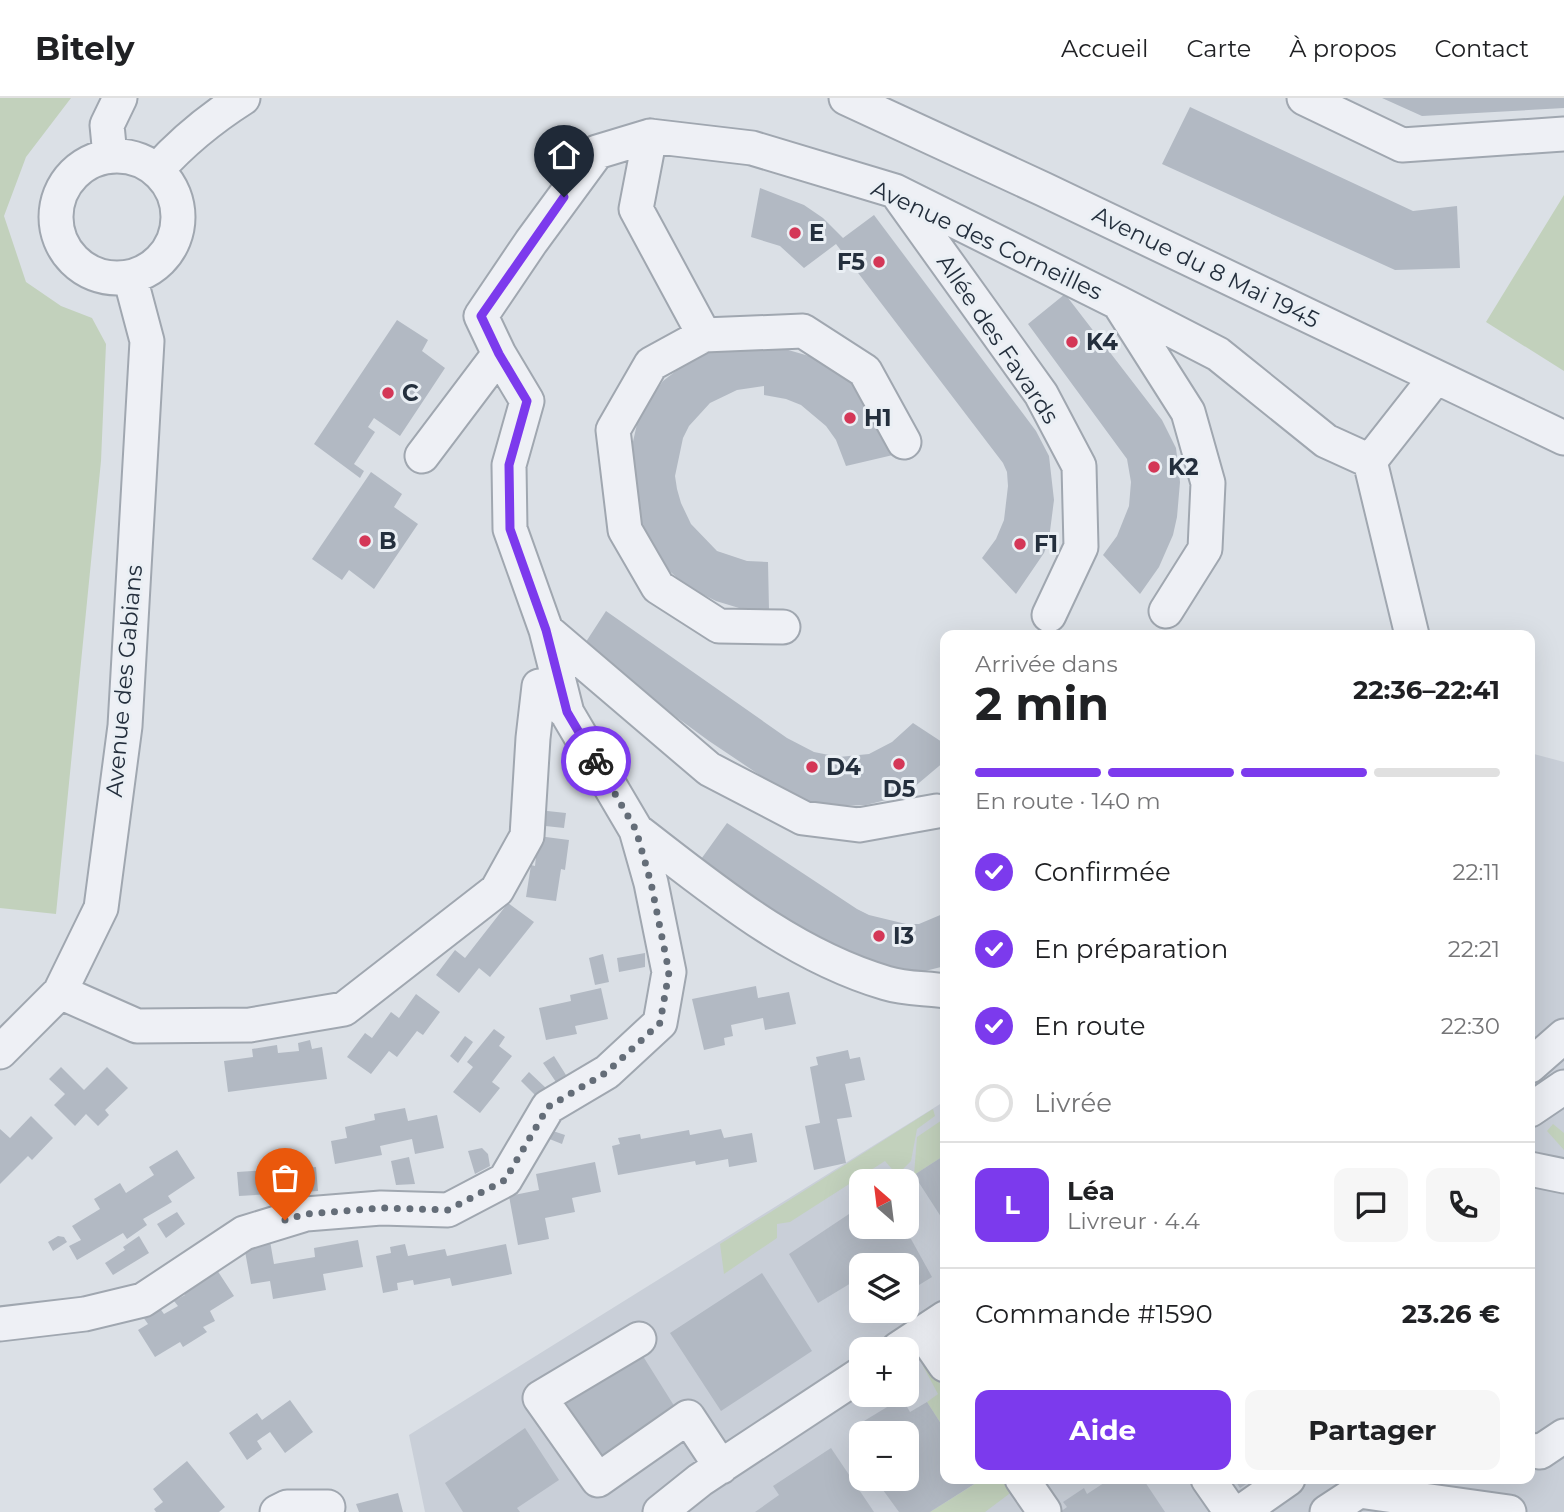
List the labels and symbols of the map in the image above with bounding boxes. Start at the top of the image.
pin [534,125,594,197]
street label: Avenue des Corneilles [867,174,1107,306]
street label: Avenue du 8 Mai 1945 [1088,200,1324,334]
place label: E [809,219,824,247]
marker: E [787,225,803,241]
place label: F5 [837,248,865,276]
street label: Allée des Favards [931,249,1065,429]
marker: F5 [871,254,887,270]
place label: K4 [1086,328,1118,356]
marker: K4 [1064,334,1080,350]
place label: C [402,379,419,407]
marker: C [380,385,396,401]
place label: H1 [864,404,892,432]
marker: H1 [842,410,858,426]
place label: K2 [1168,453,1199,481]
marker: K2 [1146,459,1162,475]
place label: B [379,527,397,555]
place label: F1 [1034,530,1058,558]
marker: B [357,533,373,549]
marker: F1 [1012,536,1028,552]
street label: Avenue des Gabians [100,564,148,798]
courier [561,726,631,796]
place label: D4 [826,753,861,781]
marker: D5 [891,756,907,772]
marker: D4 [804,759,820,775]
place label: D5 [883,775,916,803]
place label: I3 [893,922,914,950]
marker: I3 [871,928,887,944]
pin [255,1148,315,1220]
north arrow [849,1169,919,1239]

